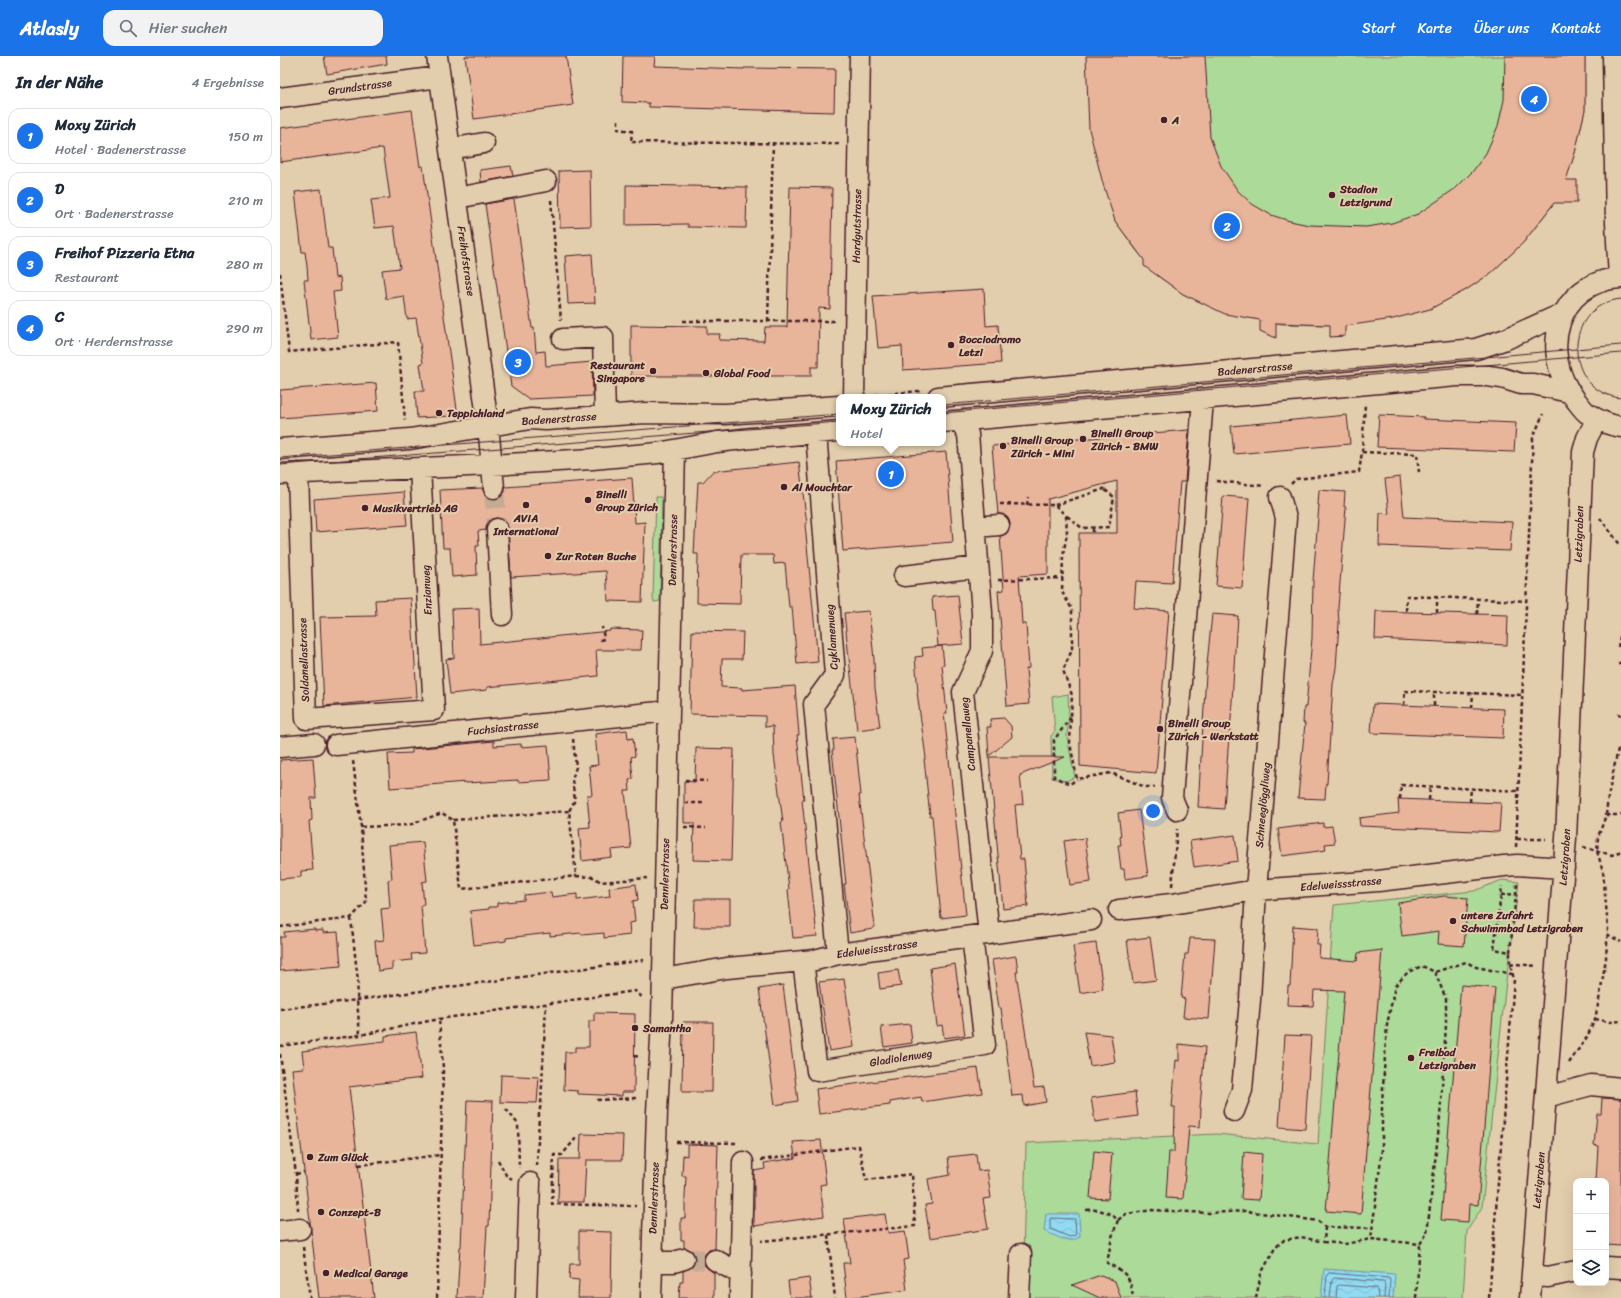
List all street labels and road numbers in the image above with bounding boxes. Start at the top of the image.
street label: Grundstrasse [327,73,394,101]
street label: Hardgutstrasse [847,188,867,263]
street label: Freihofstrasse [452,225,480,298]
street label: Badenerstrasse [1217,356,1294,382]
street label: Badenerstrasse [521,407,598,431]
street label: Letzigraben [1569,505,1589,563]
street label: Dennlerstrasse [663,513,683,586]
street label: Enzianweg [416,564,438,616]
street label: Cyklamenweg [820,603,844,670]
street label: Soldanellastrasse [293,617,315,702]
street label: Campanellaweg [955,696,981,772]
street label: Fuchsiastrasse [466,715,540,741]
street label: Schneeglöggliweg [1250,761,1276,849]
street label: Letzigraben [1554,828,1576,886]
street label: Dennlerstrasse [655,837,675,910]
street label: Edelweissstrasse [1299,871,1383,897]
street label: Edelweissstrasse [835,934,919,964]
street label: Gladiolenweg [868,1044,934,1072]
street label: Letzigraben [1527,1151,1551,1209]
street label: Dennlerstrasse [643,1161,665,1234]

